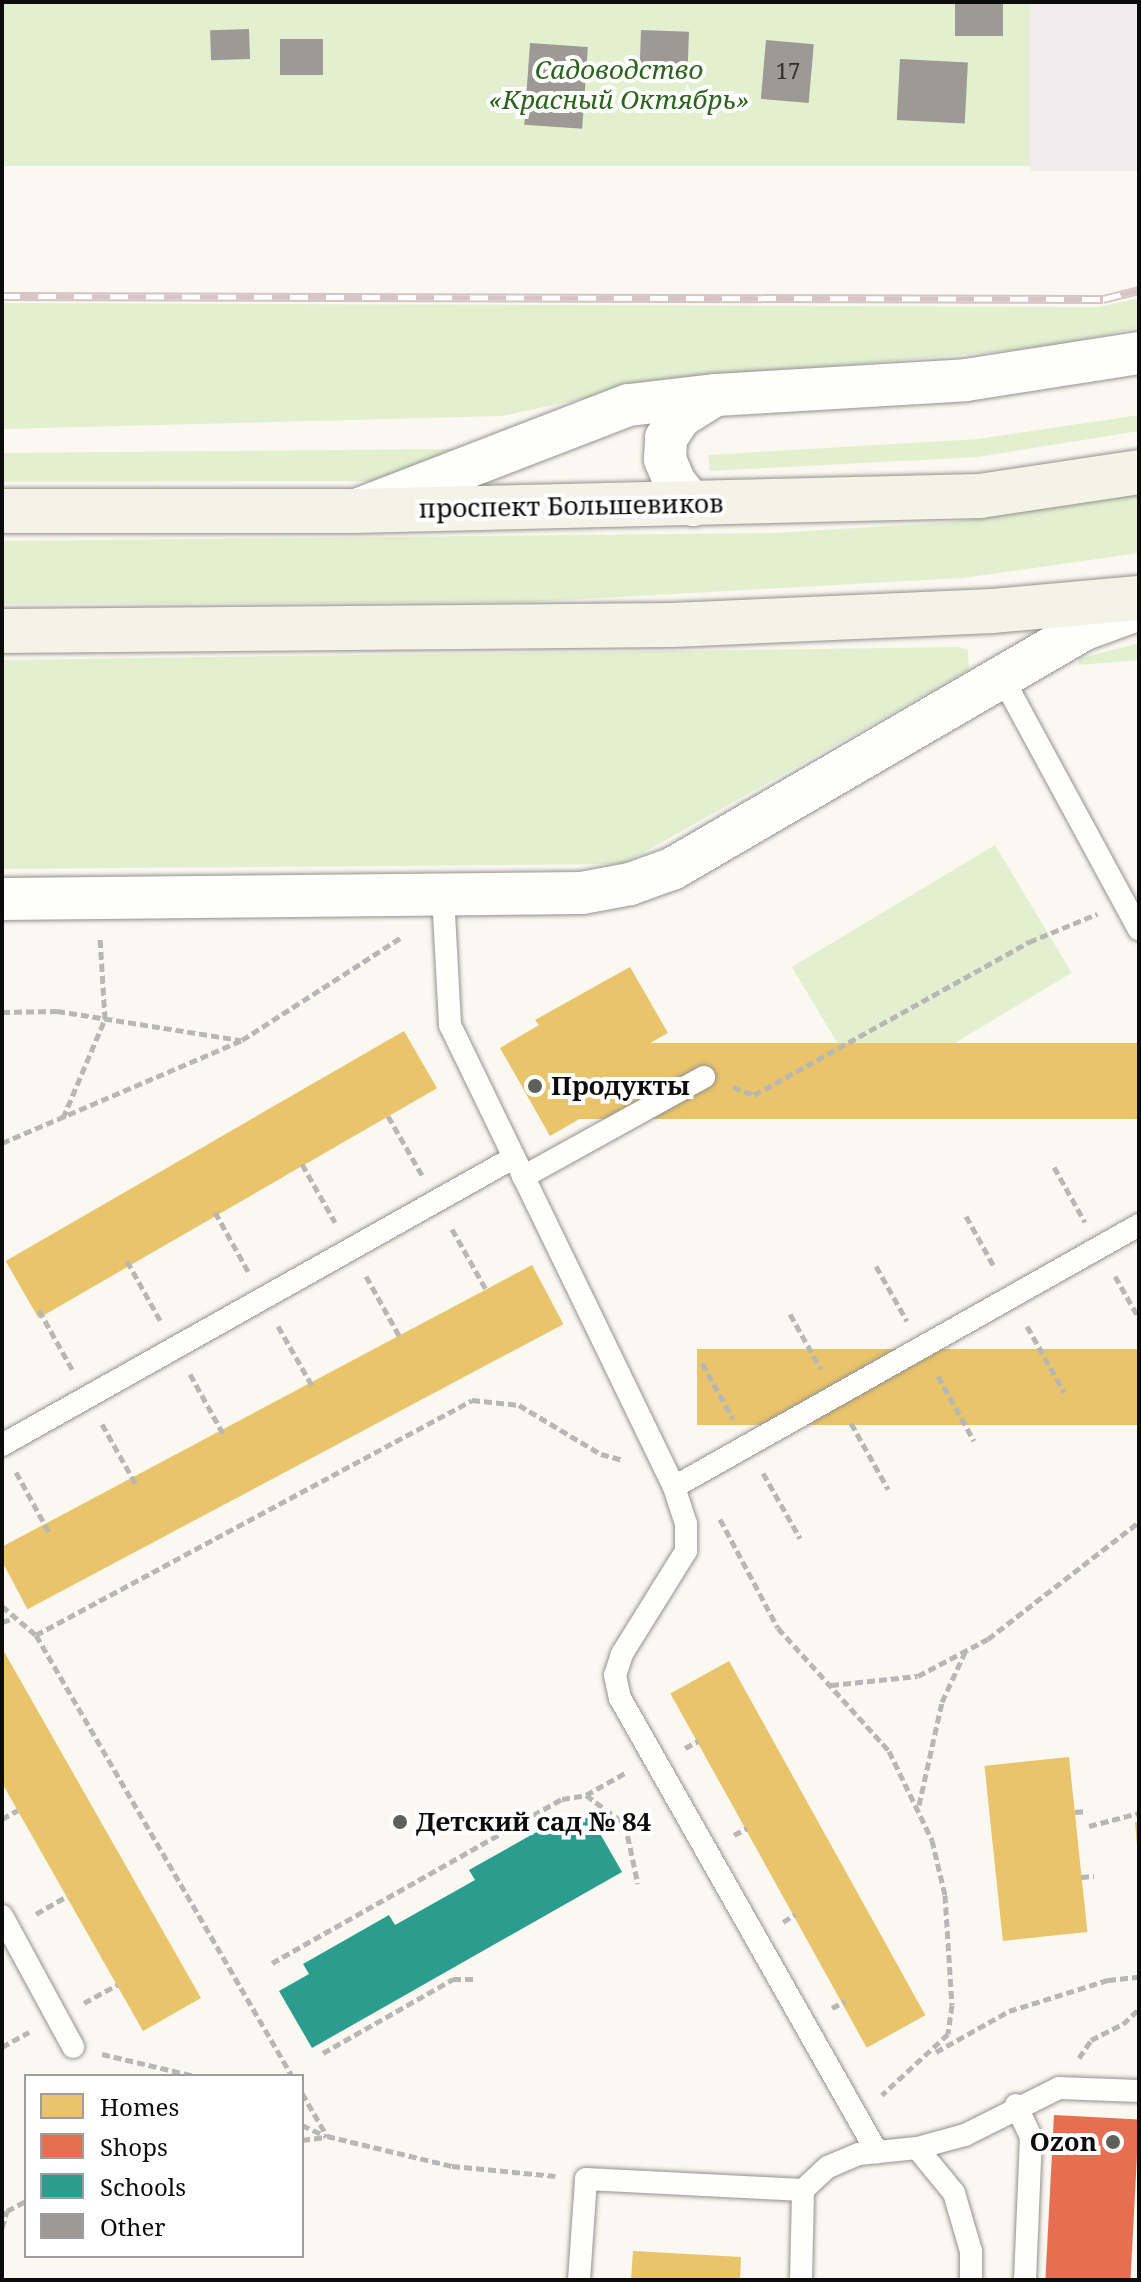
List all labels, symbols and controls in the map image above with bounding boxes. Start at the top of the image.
park label: Садоводство «Красный Октябрь» [489,54,749,116]
house number: 17 [776,58,800,84]
street label: проспект Большевиков [418,488,724,524]
place label: Продукты [551,1070,690,1102]
marker: Продукты [526,1077,544,1095]
place label: Детский сад № 84 [416,1806,651,1838]
marker: Детский сад № 84 [391,1813,409,1831]
legend [24,2074,304,2258]
text: Homes [100,2090,179,2123]
place label: Ozon [1029,2126,1097,2158]
text: Shops [100,2130,168,2163]
marker: Ozon [1104,2133,1122,2151]
text: Schools [100,2170,186,2203]
text: Other [100,2210,166,2243]

